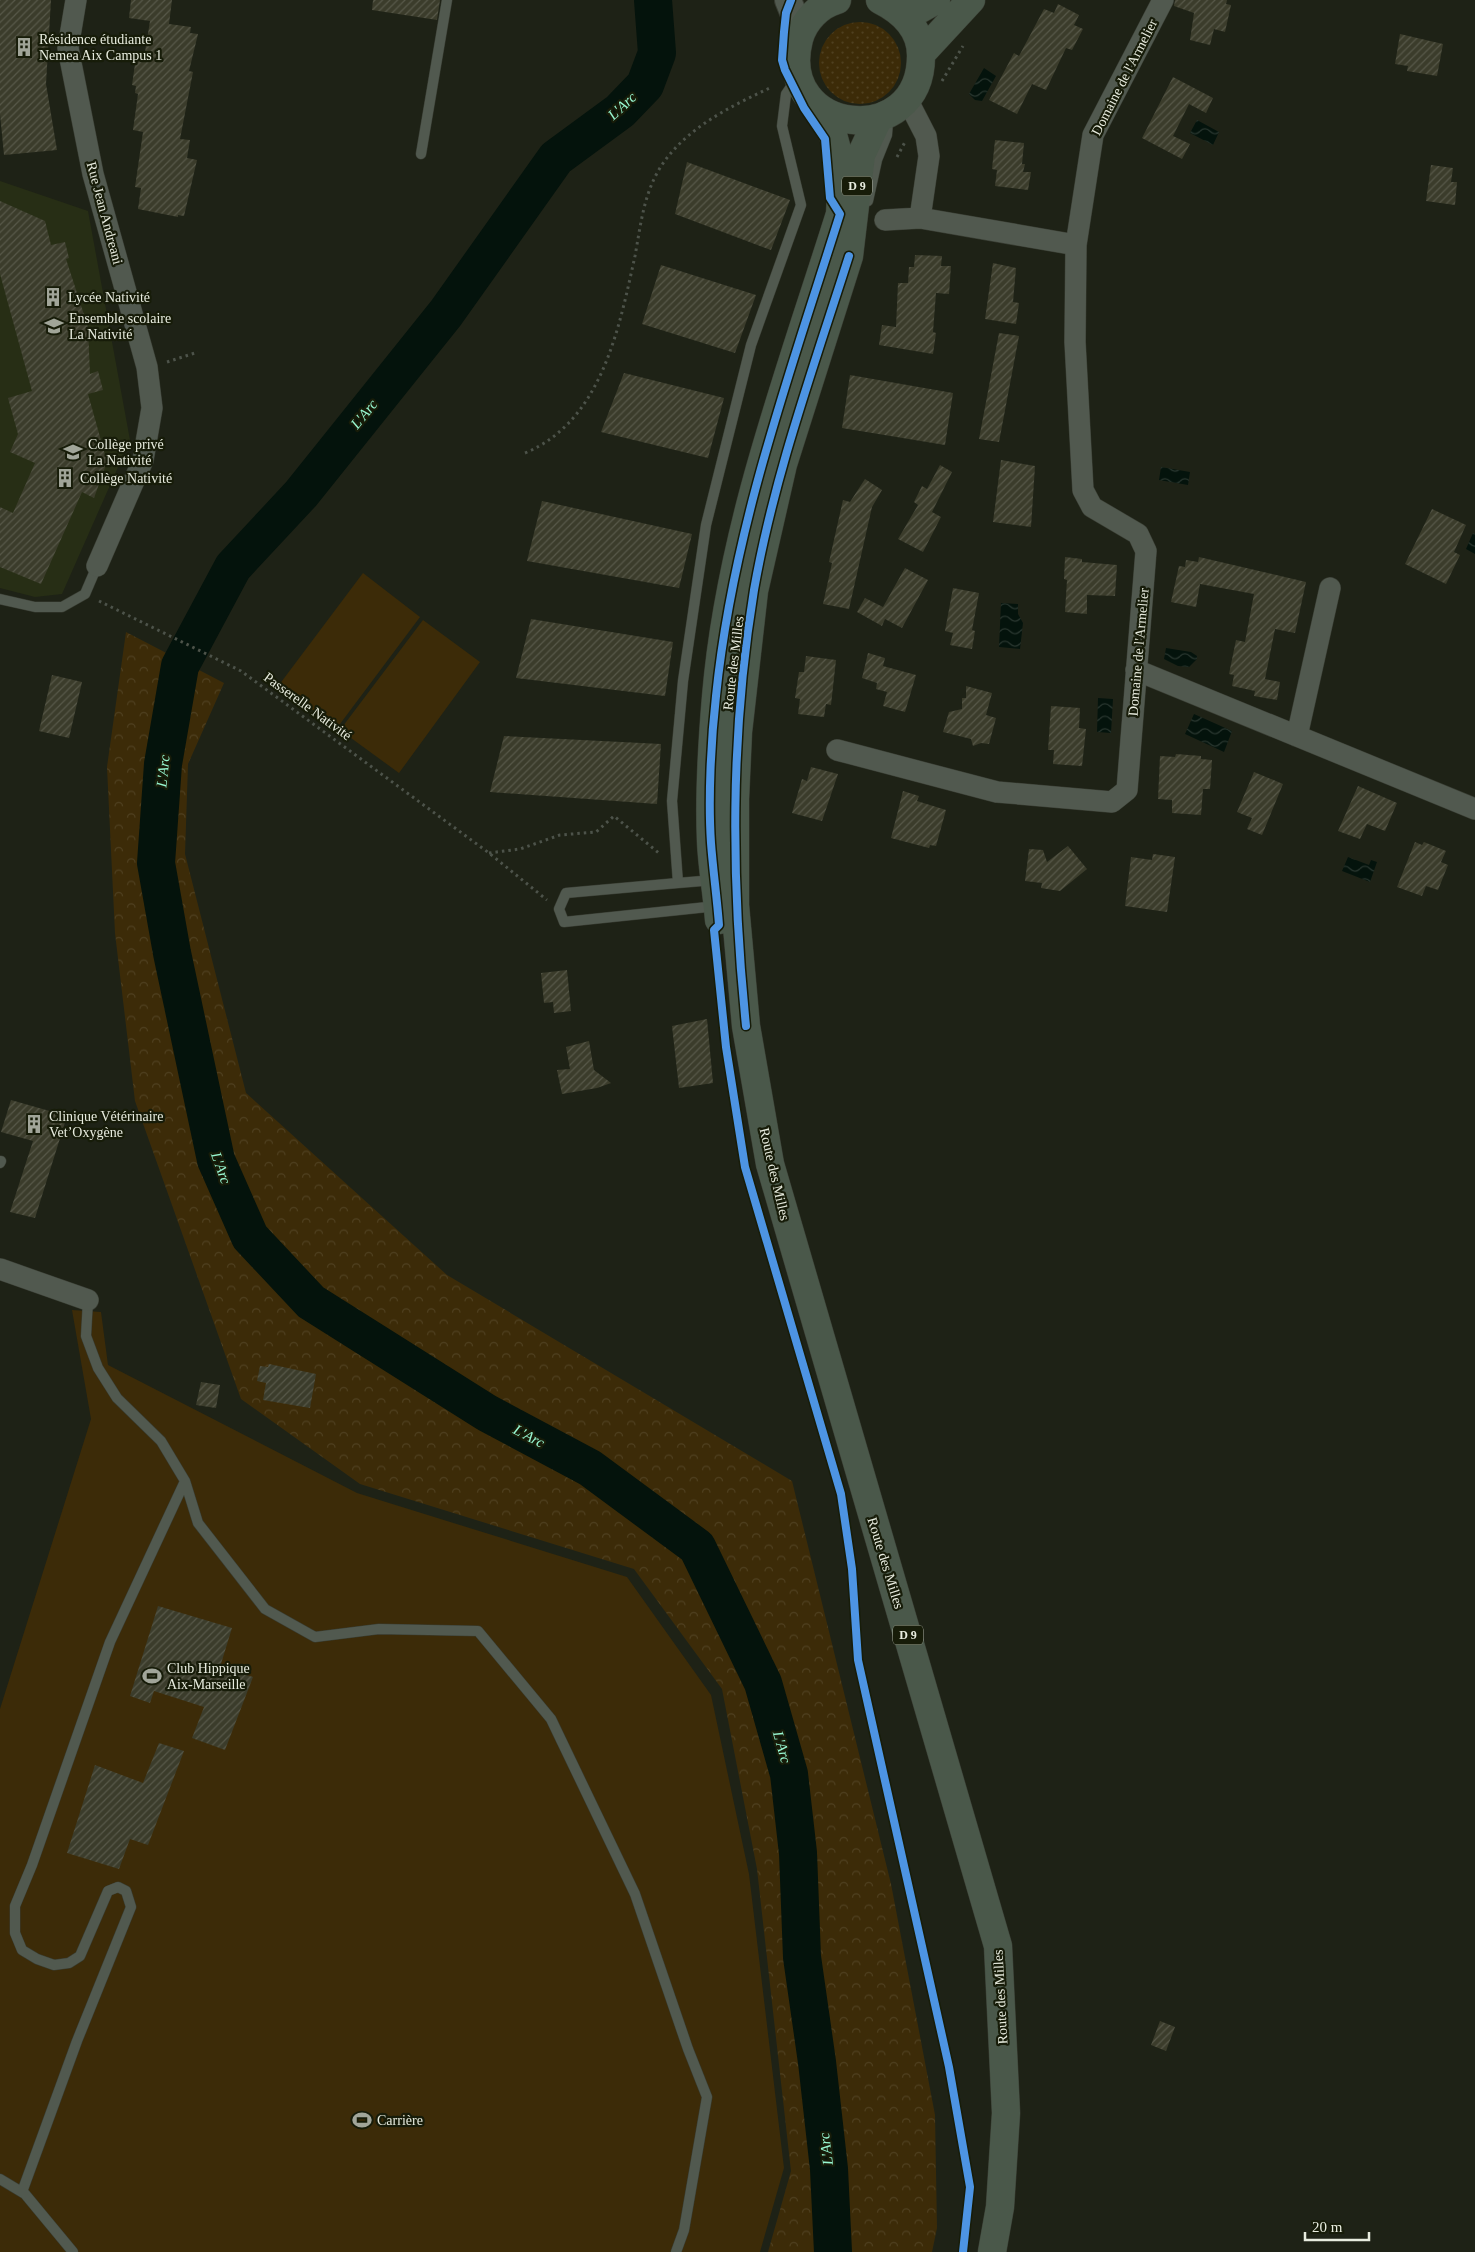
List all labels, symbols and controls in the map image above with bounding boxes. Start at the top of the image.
street label: Domaine de l'Armelier [1089,16,1160,138]
place label: Résidence étudiante Nemea Aix Campus 1 [39,32,162,63]
building icon: Résidence étudiante Nemea Aix Campus 1 [13,36,35,58]
water label: L'Arc [604,89,640,124]
street label: Rue Jean Andreani [84,160,125,266]
road number: D 9 [842,177,872,196]
building icon: Lycée Nativité [42,286,64,308]
place label: Lycée Nativité [68,290,150,305]
place label: Ensemble scolaire La Nativité [69,311,171,342]
school or university icon: Ensemble scolaire La Nativité [43,315,65,337]
water label: L'Arc [347,396,381,433]
place label: Collège privé La Nativité [88,437,164,468]
school or university icon: Collège privé La Nativité [62,441,84,463]
building icon: Collège Nativité [54,467,76,489]
place label: Collège Nativité [80,471,172,486]
street label: Domaine de l'Armelier [1125,587,1152,717]
street label: Route des Milles [720,615,747,711]
street label: Passerelle Nativité [261,670,354,743]
water label: L'Arc [153,754,173,789]
place label: Clinique Vétérinaire Vet’Oxygène [49,1109,163,1140]
building icon: Clinique Vétérinaire Vet’Oxygène [23,1113,45,1135]
street label: Route des Milles [757,1126,792,1222]
water label: L'Arc [208,1149,234,1186]
water label: L'Arc [510,1421,547,1451]
street label: Route des Milles [864,1516,907,1611]
road number: D 9 [893,1626,923,1644]
place label: Club Hippique Aix-Marseille [167,1661,250,1692]
sports icon: Club Hippique Aix-Marseille [141,1665,163,1687]
water label: L'Arc [770,1728,794,1765]
street label: Route des Milles [991,1949,1010,2045]
sports icon: Carrière [351,2109,373,2131]
place label: Carrière [377,2113,423,2128]
water label: L'Arc [816,2131,836,2167]
scale bar [1305,2210,1369,2242]
text: 20 m [1312,2219,1343,2235]

